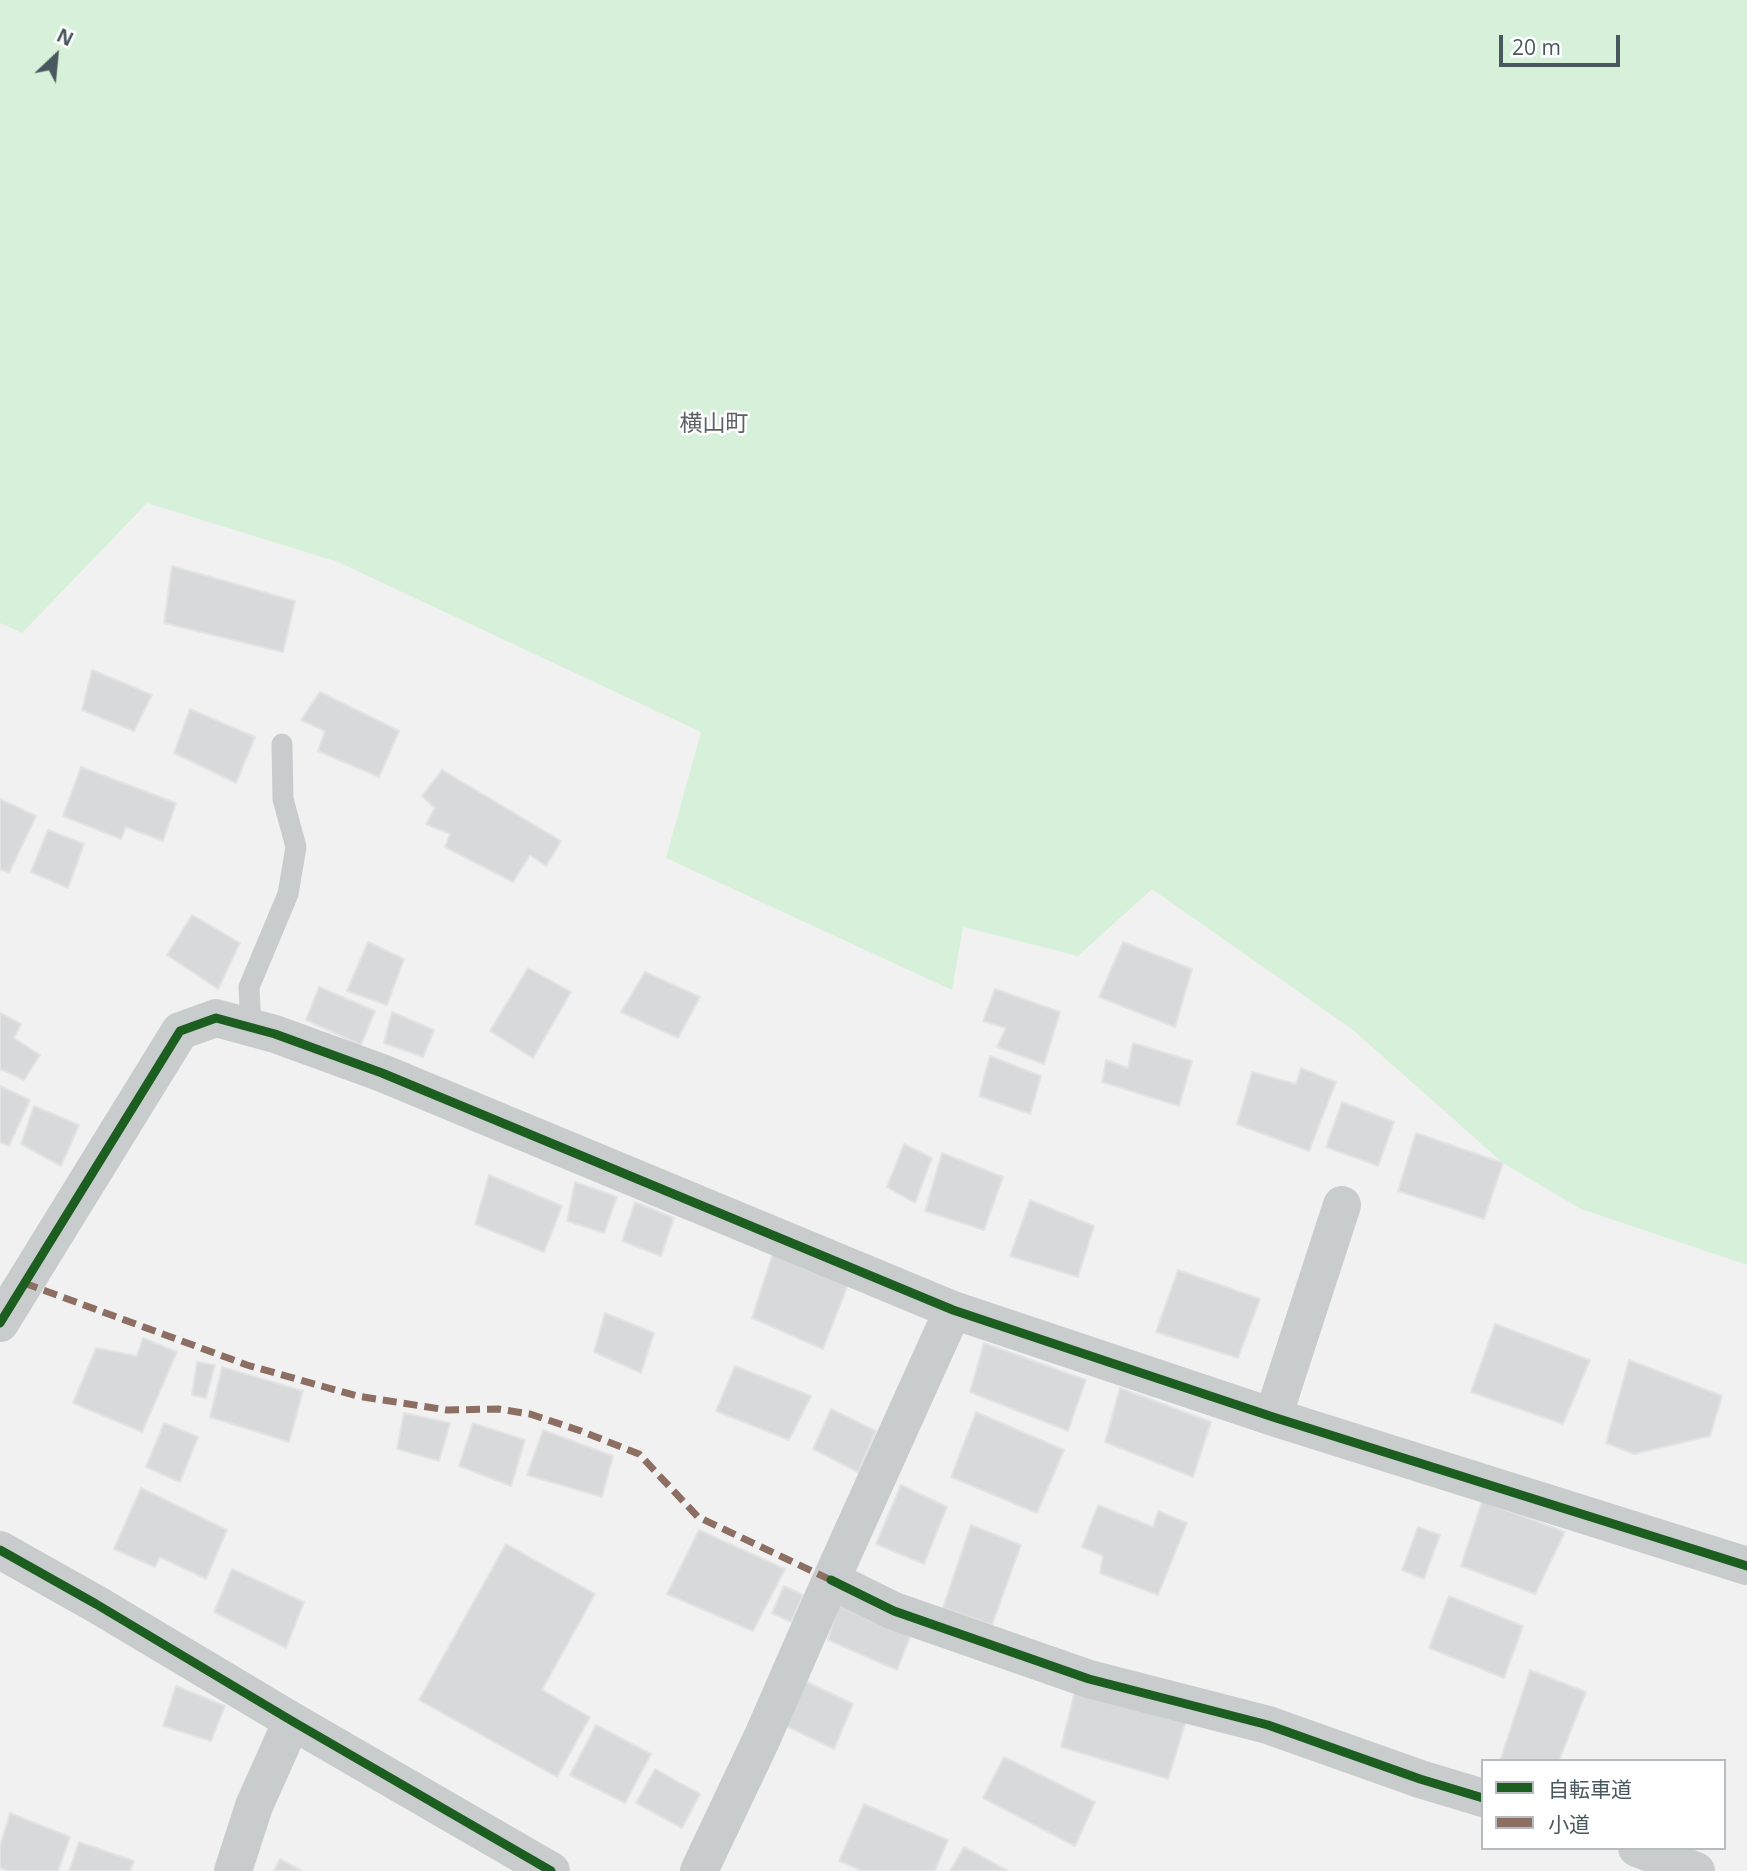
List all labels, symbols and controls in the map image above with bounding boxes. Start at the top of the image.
north arrow [21,21,91,91]
scale bar [1502,21,1623,65]
text: N [53,22,78,52]
text: 20 m [1512,33,1561,61]
district label: 横山町 [680,410,748,438]
legend [1481,1759,1726,1850]
text: 自転車道 [1548,1775,1632,1803]
text: 小道 [1548,1810,1590,1838]

